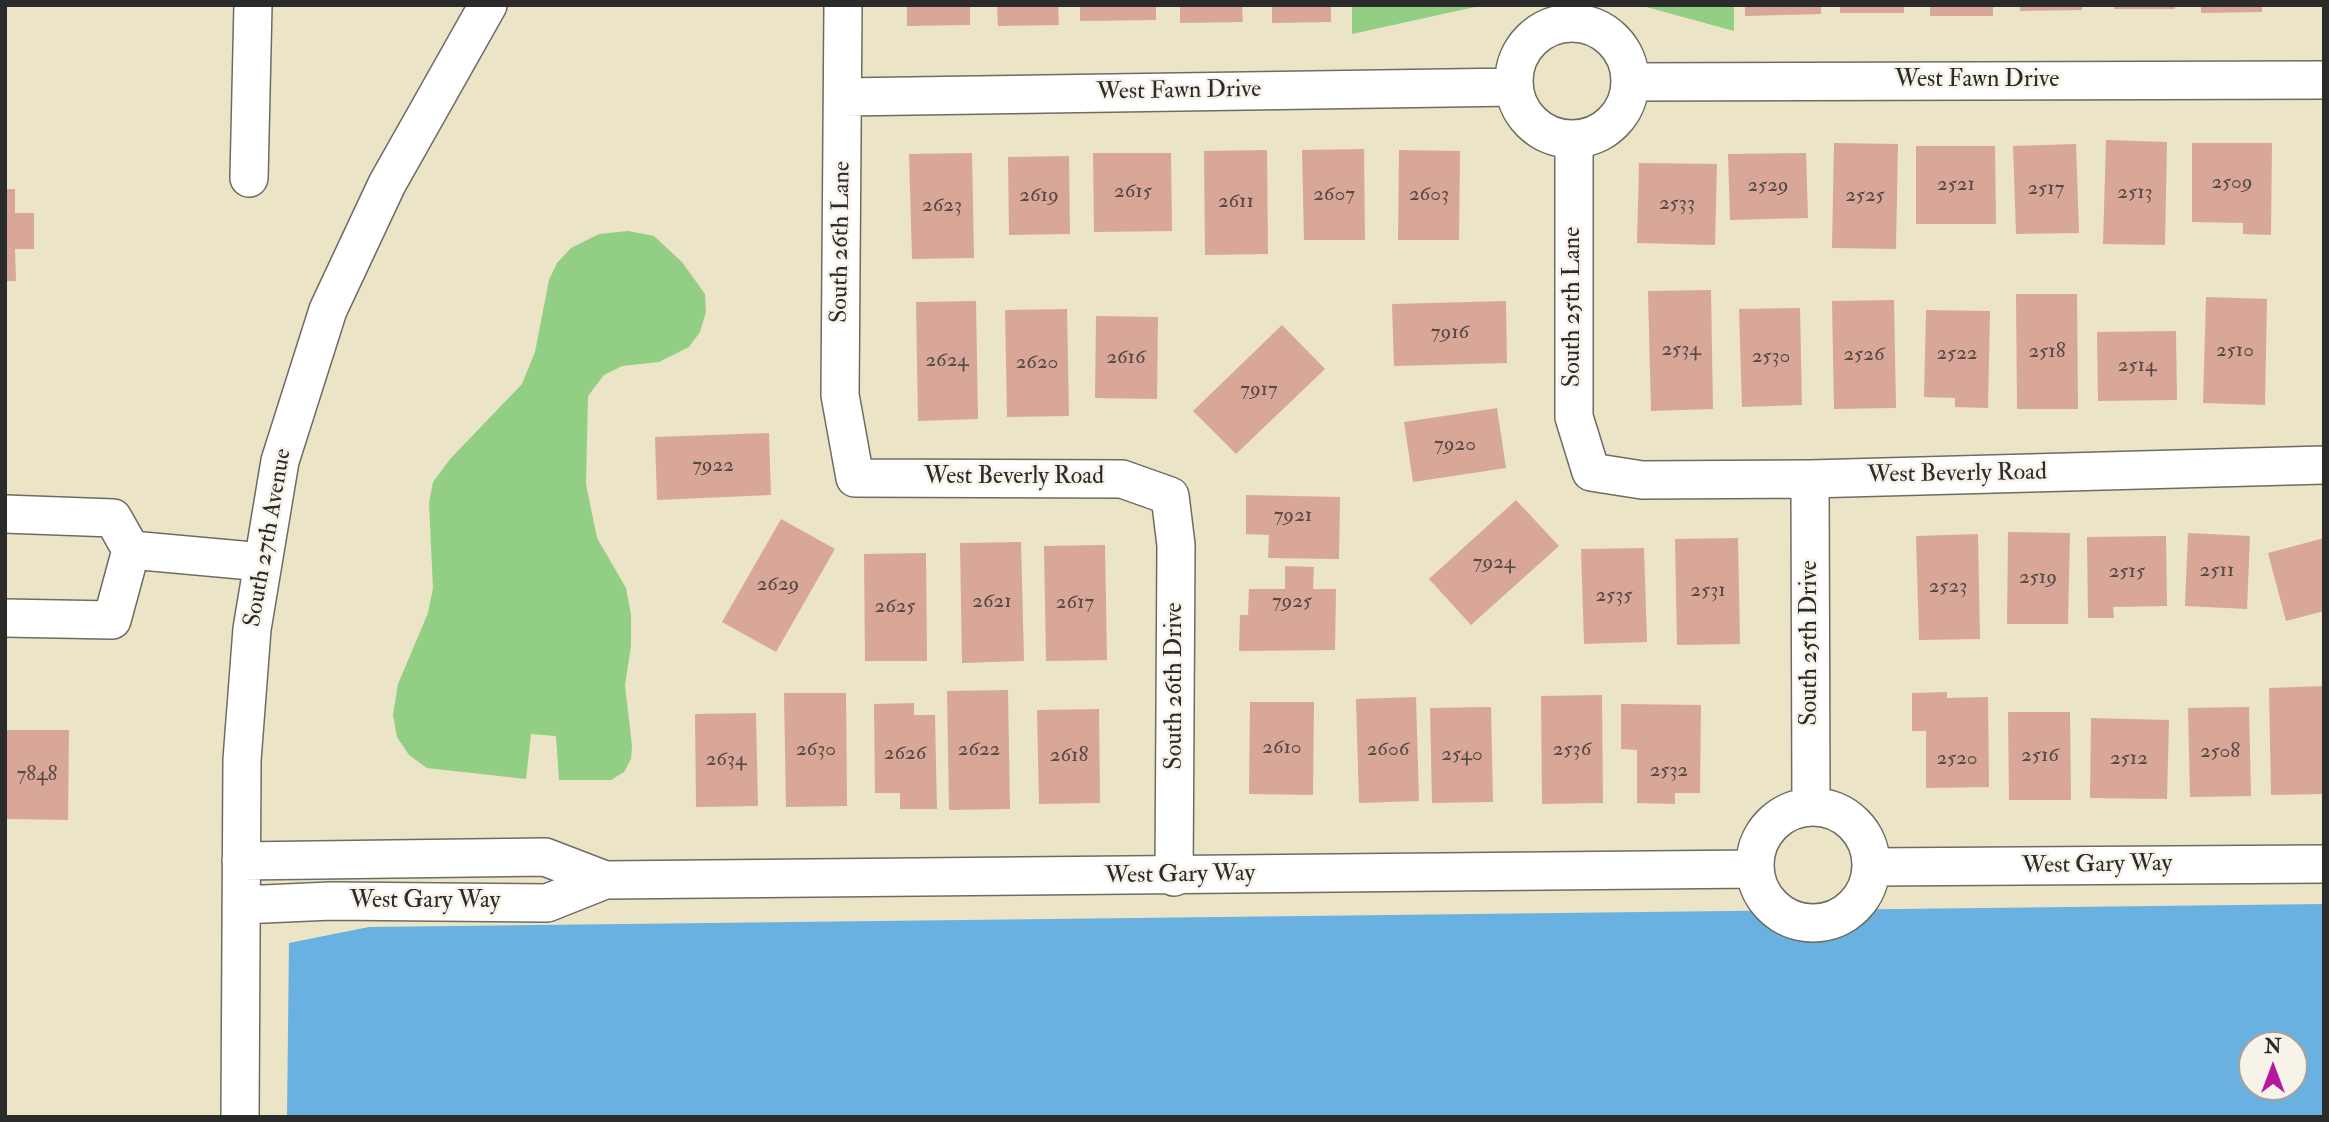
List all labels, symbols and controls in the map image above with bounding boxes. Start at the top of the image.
street label: West Fawn Drive [1895,67,2059,95]
street label: West Fawn Drive [1096,76,1262,108]
street label: South 26th Lane [826,161,858,323]
house number: 2509 [2211,170,2253,196]
house number: 2521 [1937,172,1975,198]
house number: 2529 [1747,173,1789,199]
house number: 2517 [2028,176,2064,202]
house number: 2615 [1114,179,1152,205]
house number: 2513 [2117,180,2153,206]
house number: 2607 [1313,182,1355,208]
house number: 2603 [1409,182,1449,208]
house number: 2619 [1019,183,1059,209]
house number: 2525 [1845,183,1885,209]
house number: 2611 [1218,189,1254,215]
house number: 2533 [1659,191,1695,217]
house number: 2623 [922,193,962,219]
street label: South 25th Lane [1560,227,1588,387]
house number: 7916 [1431,320,1469,346]
house number: 2534 [1661,337,1701,363]
house number: 2510 [2216,338,2254,364]
house number: 2518 [2028,339,2066,365]
house number: 2522 [1936,341,1978,367]
house number: 2526 [1844,342,1884,368]
house number: 2530 [1752,344,1790,370]
house number: 2616 [1106,345,1146,371]
house number: 2624 [925,348,969,374]
house number: 2620 [1016,350,1058,376]
house number: 2514 [2118,353,2156,379]
house number: 7917 [1240,377,1278,403]
house number: 7920 [1434,432,1476,458]
street label: South 27th Avenue [239,447,299,629]
house number: 7922 [692,453,734,479]
street label: West Beverly Road [1867,459,2047,491]
street label: West Beverly Road [924,464,1104,492]
house number: 7921 [1274,503,1312,529]
house number: 7924 [1473,550,1515,576]
house number: 2511 [2200,558,2234,584]
house number: 2515 [2109,559,2145,585]
street label: South 25th Drive [1797,560,1825,726]
house number: 2519 [2019,565,2057,591]
house number: 2629 [757,572,799,598]
house number: 2523 [1929,574,1967,600]
house number: 2531 [1690,578,1726,604]
house number: 2535 [1595,583,1633,609]
house number: 2621 [972,589,1012,615]
house number: 7925 [1272,589,1312,615]
house number: 2617 [1056,590,1094,616]
house number: 2625 [874,594,916,620]
street label: South 26th Drive [1162,602,1190,770]
house number: 2610 [1262,735,1302,761]
house number: 2630 [796,737,836,763]
house number: 2622 [958,737,1000,763]
house number: 2606 [1367,737,1409,763]
house number: 2536 [1553,737,1591,763]
house number: 2508 [2200,739,2240,765]
house number: 2626 [884,741,926,767]
house number: 2540 [1441,742,1483,768]
house number: 2618 [1050,743,1088,769]
house number: 2516 [2021,743,2059,769]
house number: 2520 [1936,746,1978,772]
house number: 2512 [2110,746,2148,772]
house number: 2634 [706,747,746,773]
house number: 2532 [1650,758,1688,784]
house number: 7848 [17,762,57,788]
street label: West Gary Way [2022,850,2172,882]
street label: West Gary Way [1105,860,1255,892]
street label: West Gary Way [350,888,500,916]
north arrow [2238,1031,2308,1101]
text: N [2264,1035,2282,1059]

